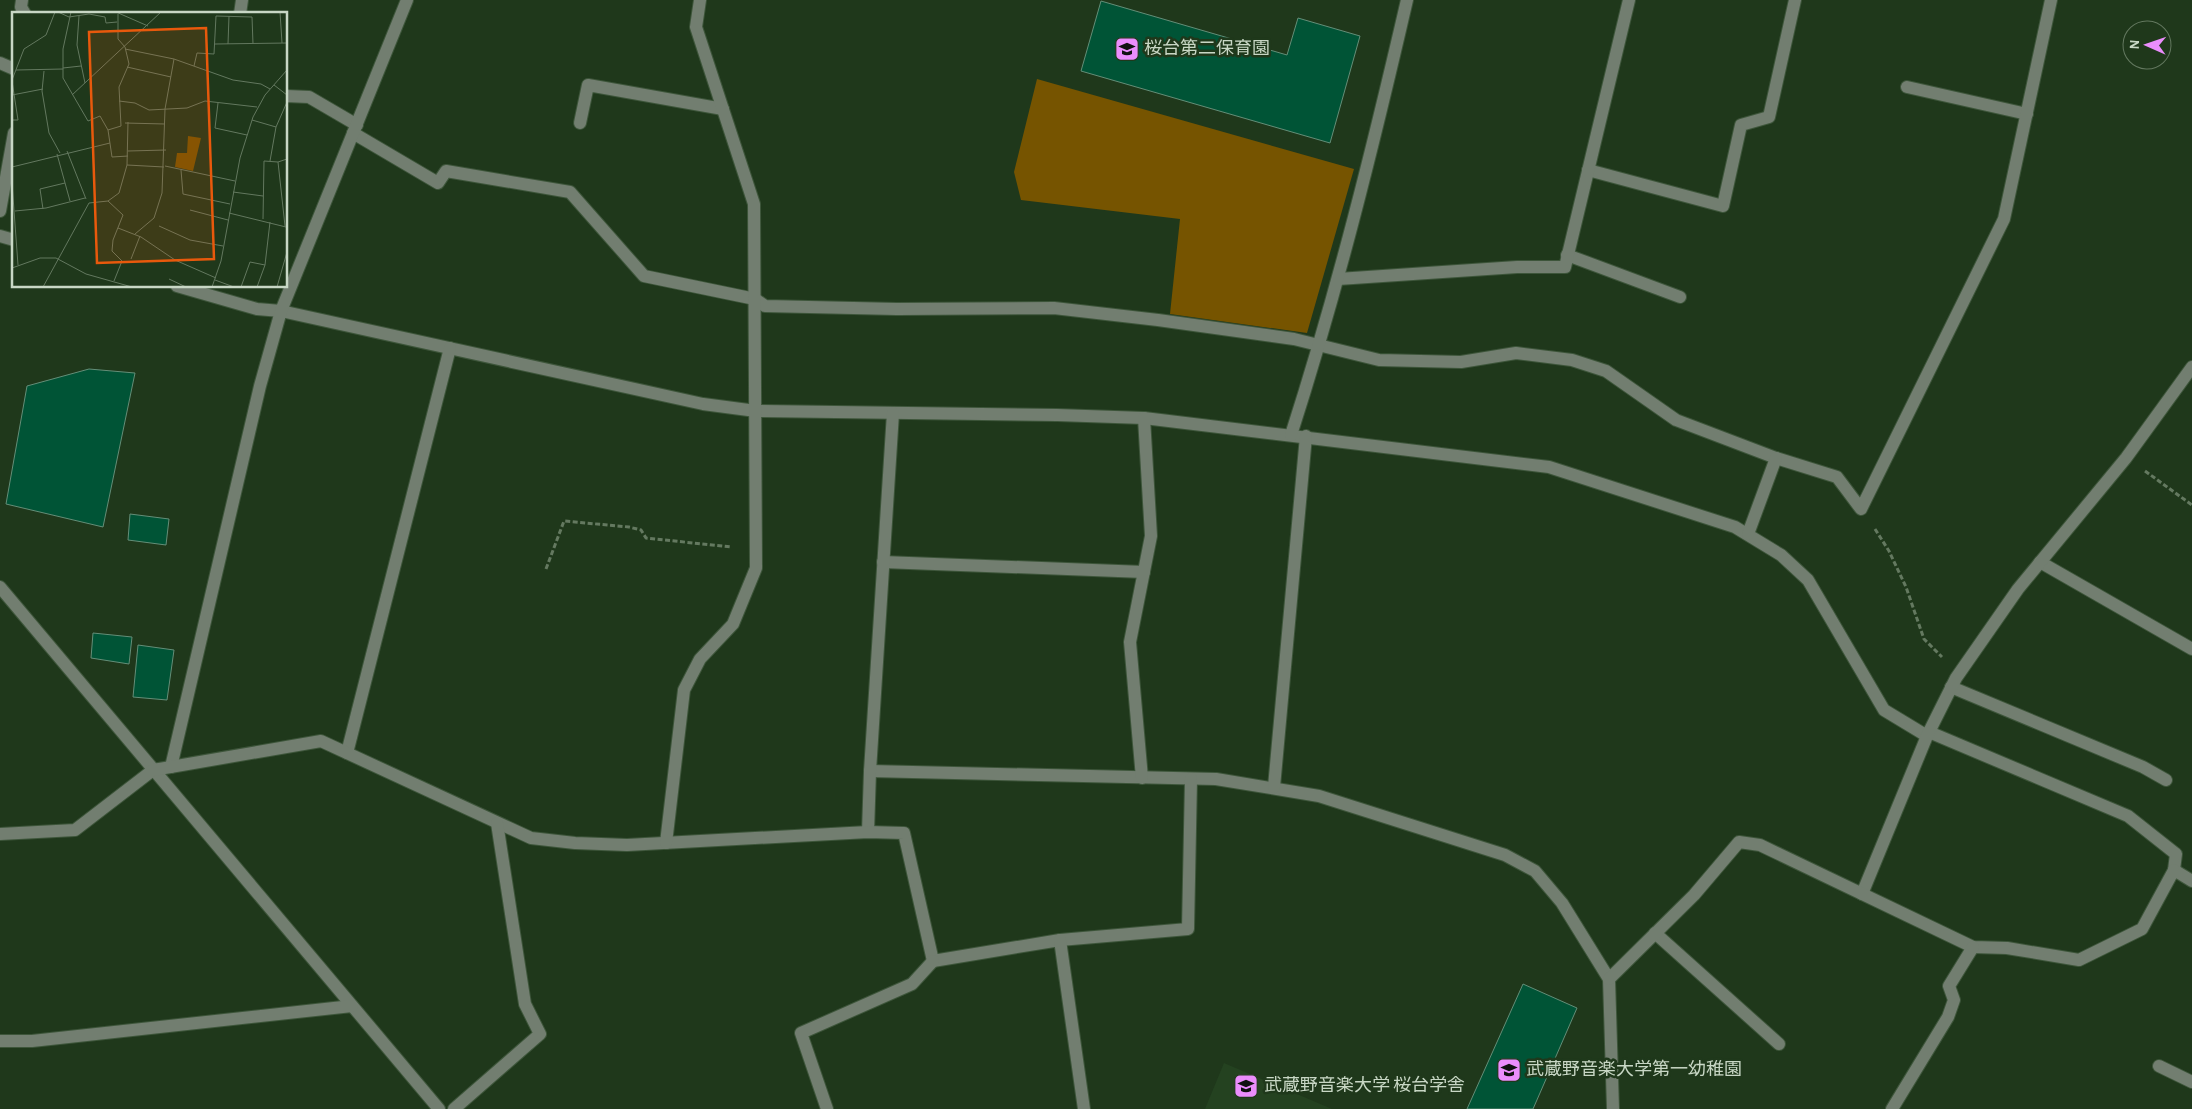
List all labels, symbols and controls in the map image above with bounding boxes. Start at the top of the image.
inset map [12,12,288,288]
north arrow [2122,20,2172,70]
school or university icon: 桜台第二保育園 [1114,36,1140,62]
place label: 桜台第二保育園 [1144,38,1270,58]
text: N [2128,39,2142,50]
school or university icon: 武蔵野音楽大学第一幼稚園 [1496,1057,1522,1083]
place label: 武蔵野音楽大学第一幼稚園 [1526,1059,1742,1079]
school or university icon: 武蔵野音楽大学 桜台学舎 [1233,1073,1259,1099]
place label: 武蔵野音楽大学 桜台学舎 [1264,1075,1465,1095]

